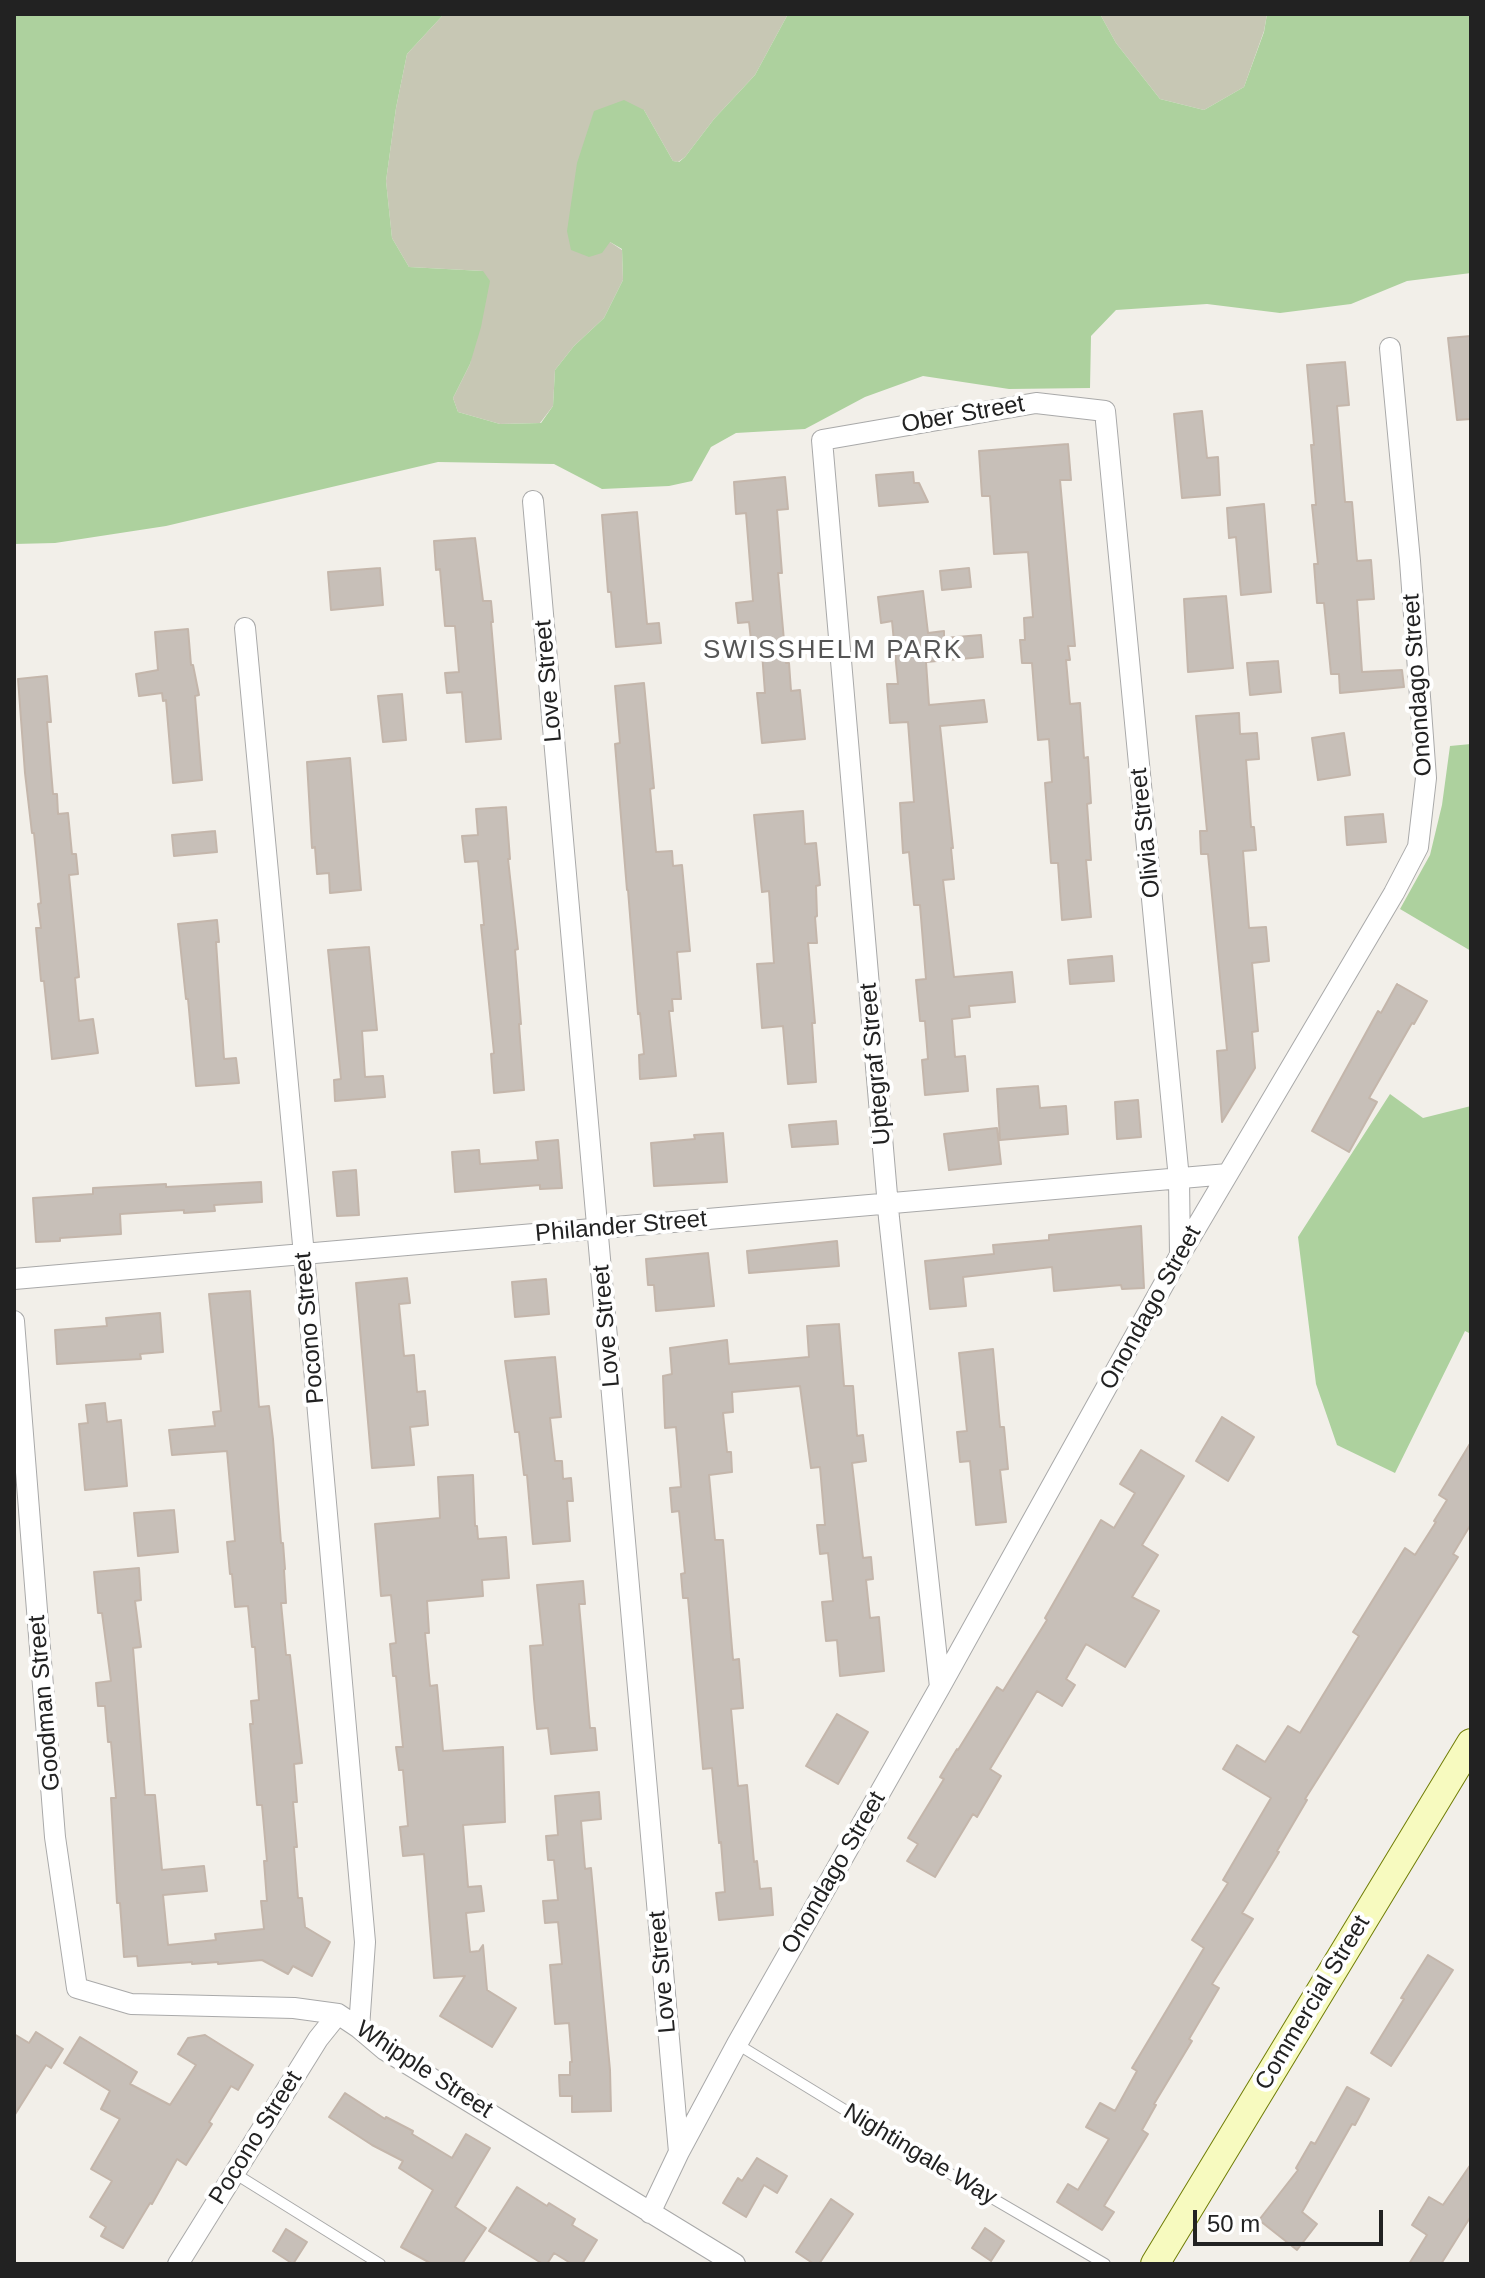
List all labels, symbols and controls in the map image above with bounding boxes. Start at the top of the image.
street label: Ober Street [899,390,1027,440]
street label: Onondago Street [1397,593,1439,777]
street label: Love Street [529,619,569,743]
district label: SWISSHELM PARK [703,635,963,667]
street label: Olivia Street [1125,766,1167,900]
street label: Uptegraf Street [855,982,897,1146]
street label: Philander Street [534,1205,708,1249]
street label: Onondago Street [1094,1221,1208,1395]
street label: Pocono Street [289,1251,331,1405]
street label: Love Street [587,1264,627,1388]
street label: Goodman Street [23,1614,67,1792]
street label: Onondago Street [776,1787,892,1959]
street label: Love Street [643,1910,683,2034]
street label: Commercial Street [1249,1910,1377,2096]
street label: Whipple Street [350,2015,498,2125]
street label: Pocono Street [203,2066,309,2210]
street label: Nightingale Way [838,2098,1002,2212]
scale bar [1197,2194,1387,2244]
text: 50 m [1207,2210,1260,2237]

